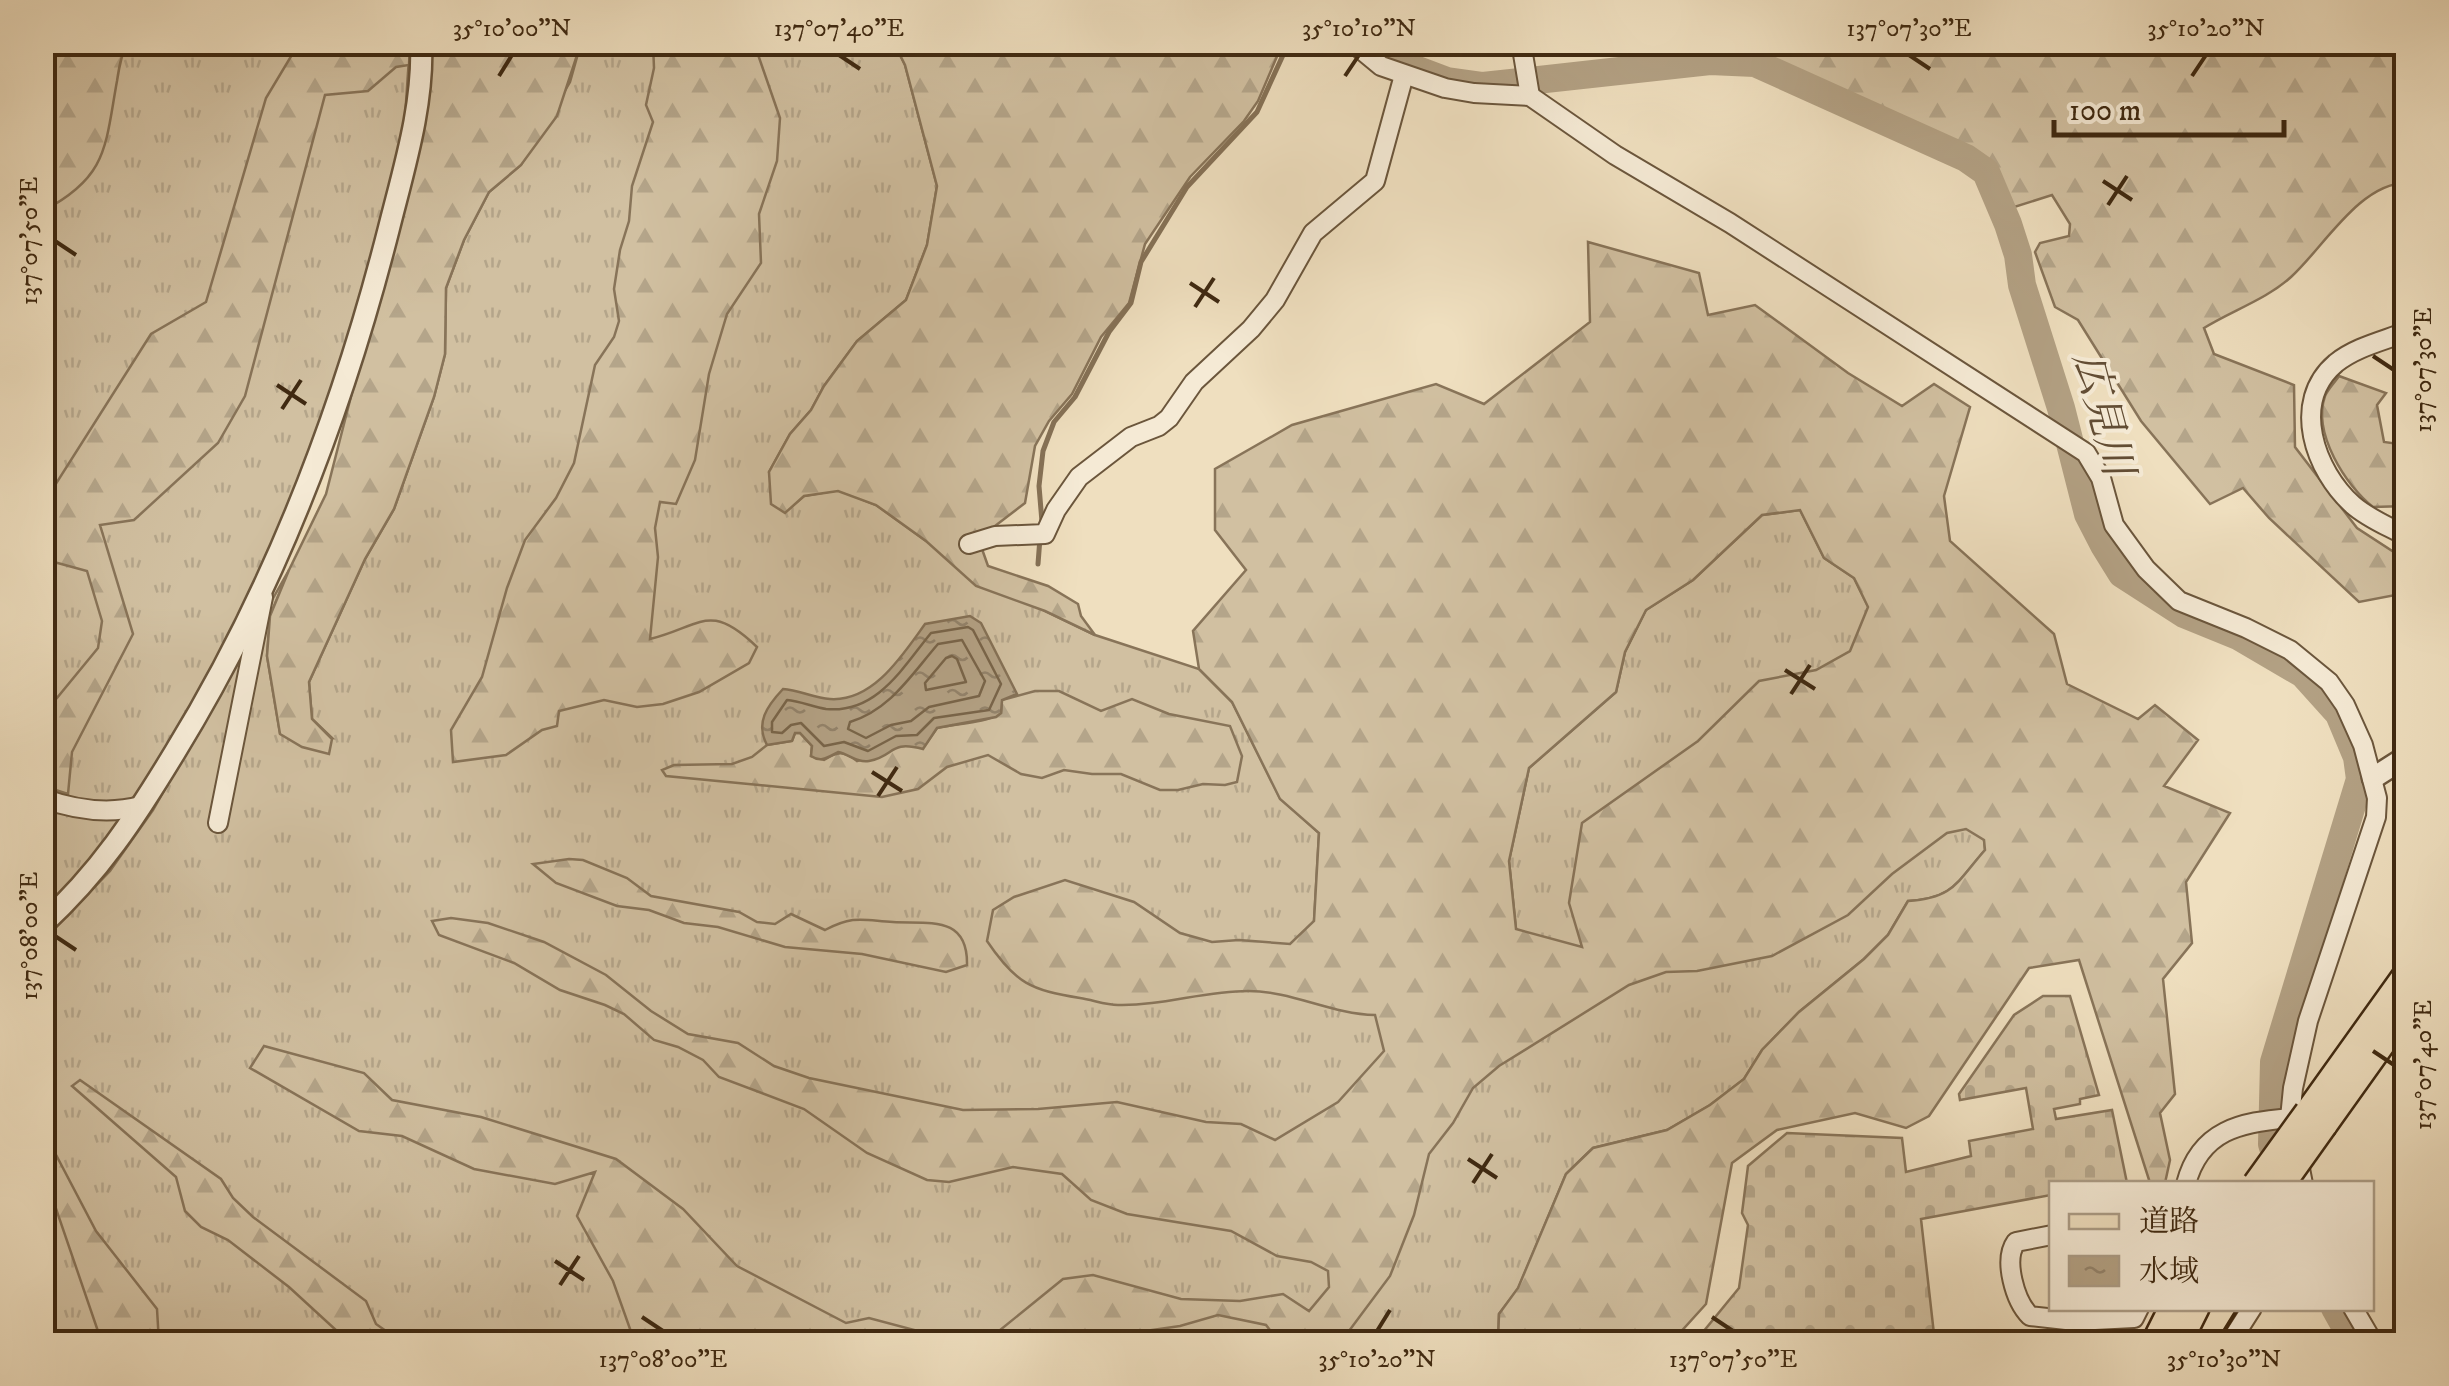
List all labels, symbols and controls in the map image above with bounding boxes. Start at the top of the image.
text: 35°10'00"N [453,13,571,44]
text: 137°07'40"E [774,13,904,44]
text: 35°10'10"N [1302,13,1416,44]
text: 137°07'30"E [1846,13,1972,44]
text: 35°10'20"N [2147,13,2265,44]
scale bar [2054,75,2284,137]
text: 100 m [2069,93,2141,130]
text: 137°07'50"E [14,177,45,305]
text: 137°07'30"E [2408,307,2439,433]
water label: 広見川 [2061,346,2144,485]
text: 137°08'00"E [14,871,45,1001]
text: 137°07'40"E [2408,1000,2439,1130]
legend [2049,1181,2374,1311]
text: 道路 [2139,1204,2199,1241]
text: 水域 [2139,1254,2199,1291]
text: 137°08'00"E [598,1344,728,1375]
text: 35°10'20"N [1318,1344,1436,1375]
text: 137°07'50"E [1669,1344,1797,1375]
text: 35°10'30"N [2167,1344,2281,1375]

